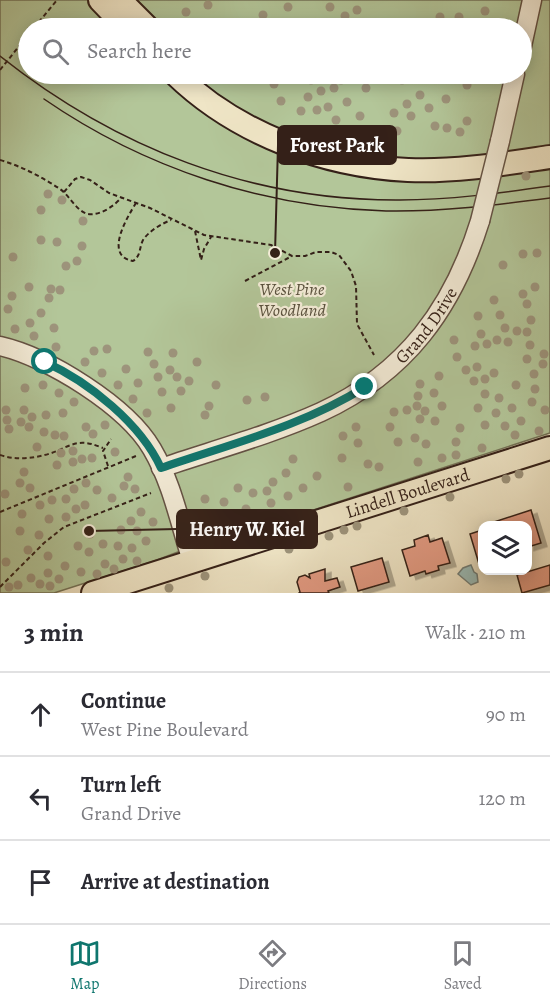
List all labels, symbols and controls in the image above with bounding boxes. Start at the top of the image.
search box [18,18,532,84]
icon: search [39,35,72,68]
text: Search here [87,36,192,66]
callout: Forest Park [278,126,396,164]
text: Forest Park [290,132,385,159]
park label: West Pine Woodland [258,277,327,322]
street label: Grand Drive [390,283,463,369]
route start [31,348,57,374]
route end [351,373,377,399]
street label: Lindell Boulevard [343,462,473,524]
callout: Henry W. Kiel [177,510,317,548]
text: Henry W. Kiel [189,516,306,543]
map controls [478,521,532,575]
button: layers [478,521,532,575]
text: 3 min [24,615,84,650]
text: Walk · 210 m [425,619,526,646]
text: Continue [81,686,166,716]
icon: ahead [24,698,57,731]
text: 90 m [486,701,526,728]
text: West Pine Boulevard [81,716,249,743]
text: Turn left [81,770,161,800]
icon: left [24,782,57,815]
text: 120 m [478,785,526,812]
text: Grand Drive [81,800,181,827]
icon: arrive [24,866,57,899]
text: Arrive at destination [81,867,270,897]
tab: Map [68,937,101,995]
tab: Directions [238,937,307,995]
tab: Saved [444,937,482,995]

